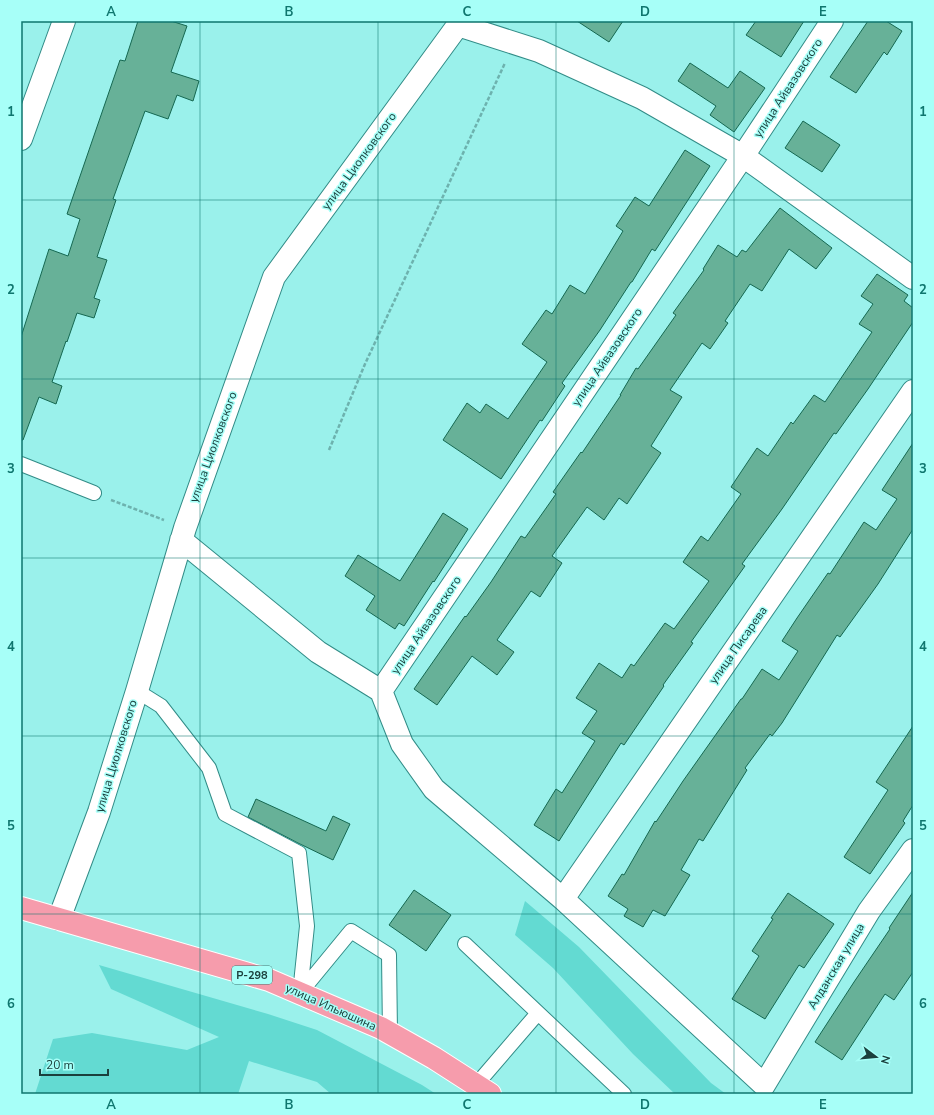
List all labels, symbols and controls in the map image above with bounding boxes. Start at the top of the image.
text: A [106,3,116,21]
text: B [285,3,294,21]
text: C [463,3,472,21]
text: D [640,3,650,21]
text: E [819,3,827,21]
street label: улица Айвазовского [750,35,826,141]
text: 1 [7,103,15,121]
text: 1 [919,103,927,121]
street label: улица Циолковского [318,109,400,213]
text: 2 [7,281,15,299]
text: 2 [919,281,927,299]
street label: улица Айвазовского [568,304,646,409]
street label: улица Циолковского [185,389,241,505]
text: 3 [7,460,15,478]
text: 3 [919,460,927,478]
street label: улица Айвазовского [387,572,465,677]
street label: улица Писарева [705,603,771,687]
text: 4 [7,638,15,656]
text: 4 [919,638,927,656]
street label: улица Циолковского [91,697,141,814]
text: 5 [7,817,15,835]
text: 5 [919,817,927,835]
street label: Алданская улица [804,920,868,1012]
road number: Р-298 [232,966,272,984]
street label: улица Ильюшина [283,980,379,1034]
text: 6 [7,995,15,1013]
text: 6 [919,995,927,1013]
north arrow [856,1037,896,1077]
scale bar [40,1051,108,1077]
text: N [877,1054,893,1066]
text: 20 m [46,1057,74,1073]
text: A [106,1096,116,1114]
text: B [285,1096,294,1114]
text: C [463,1096,472,1114]
text: D [640,1096,650,1114]
text: E [819,1096,827,1114]

